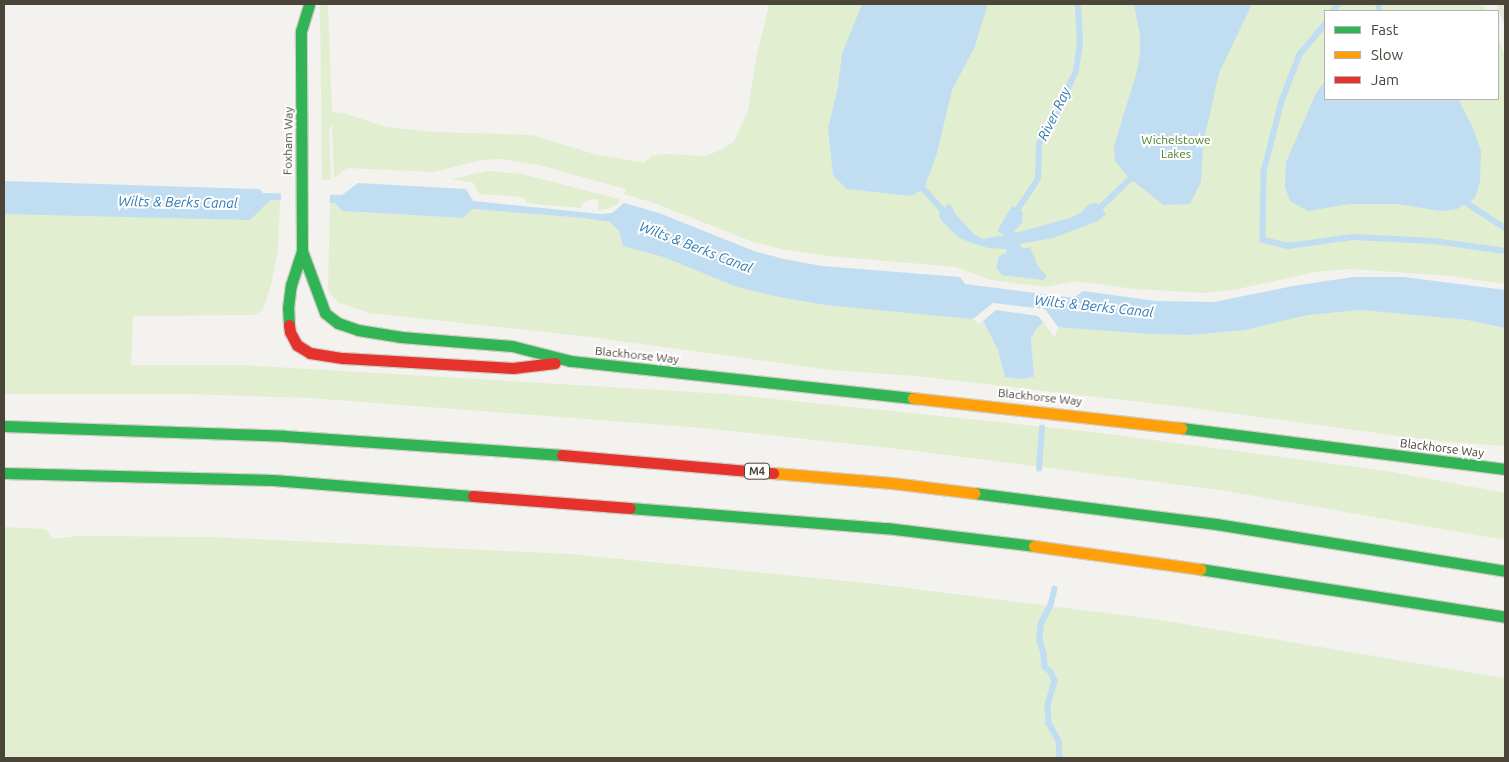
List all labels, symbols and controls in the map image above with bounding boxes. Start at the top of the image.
legend [1324,10,1499,100]
text: Fast [1371,21,1398,38]
text: Slow [1371,46,1403,63]
text: Jam [1371,71,1399,88]
water label: River Ray [1034,85,1074,143]
street label: Foxham Way [280,107,296,175]
park label: Wichelstowe Lakes [1141,133,1211,161]
water label: Wilts & Berks Canal [118,193,238,211]
water label: Wilts & Berks Canal [637,218,755,276]
water label: Wilts & Berks Canal [1034,291,1154,321]
street label: Blackhorse Way [594,343,680,367]
street label: Blackhorse Way [997,385,1083,409]
street label: Blackhorse Way [1399,436,1485,460]
road number: M4 [743,462,771,480]

